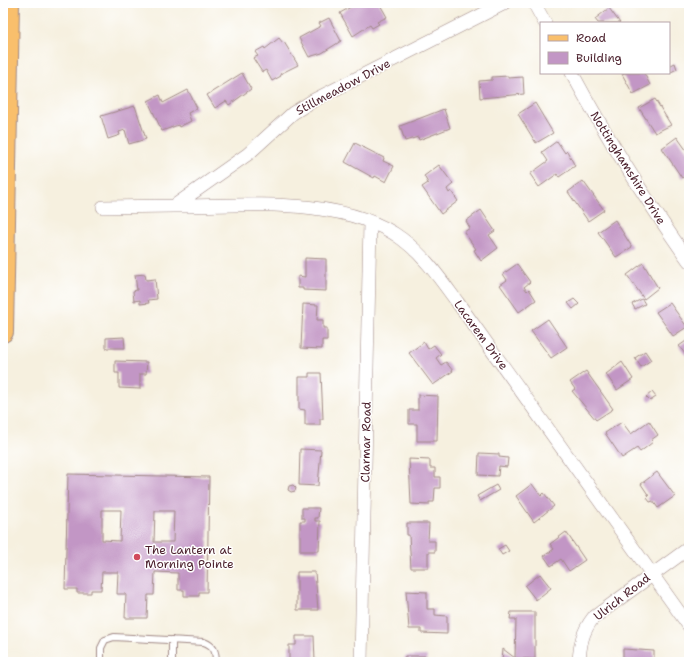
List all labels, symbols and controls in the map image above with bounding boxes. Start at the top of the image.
legend [540,22,670,74]
text: Road [576,30,607,46]
text: Building [576,50,622,66]
street label: Stillmeadow Drive [293,55,393,119]
street label: Nottinghamshire Drive [587,108,670,228]
street label: Lacarem Drive [450,297,512,373]
street label: Clarmar Road [357,401,375,483]
place label: The Lantern at Morning Pointe [145,542,234,572]
marker: The Lantern at Morning Pointe [132,552,142,562]
street label: Ulrich Road [590,570,654,624]

